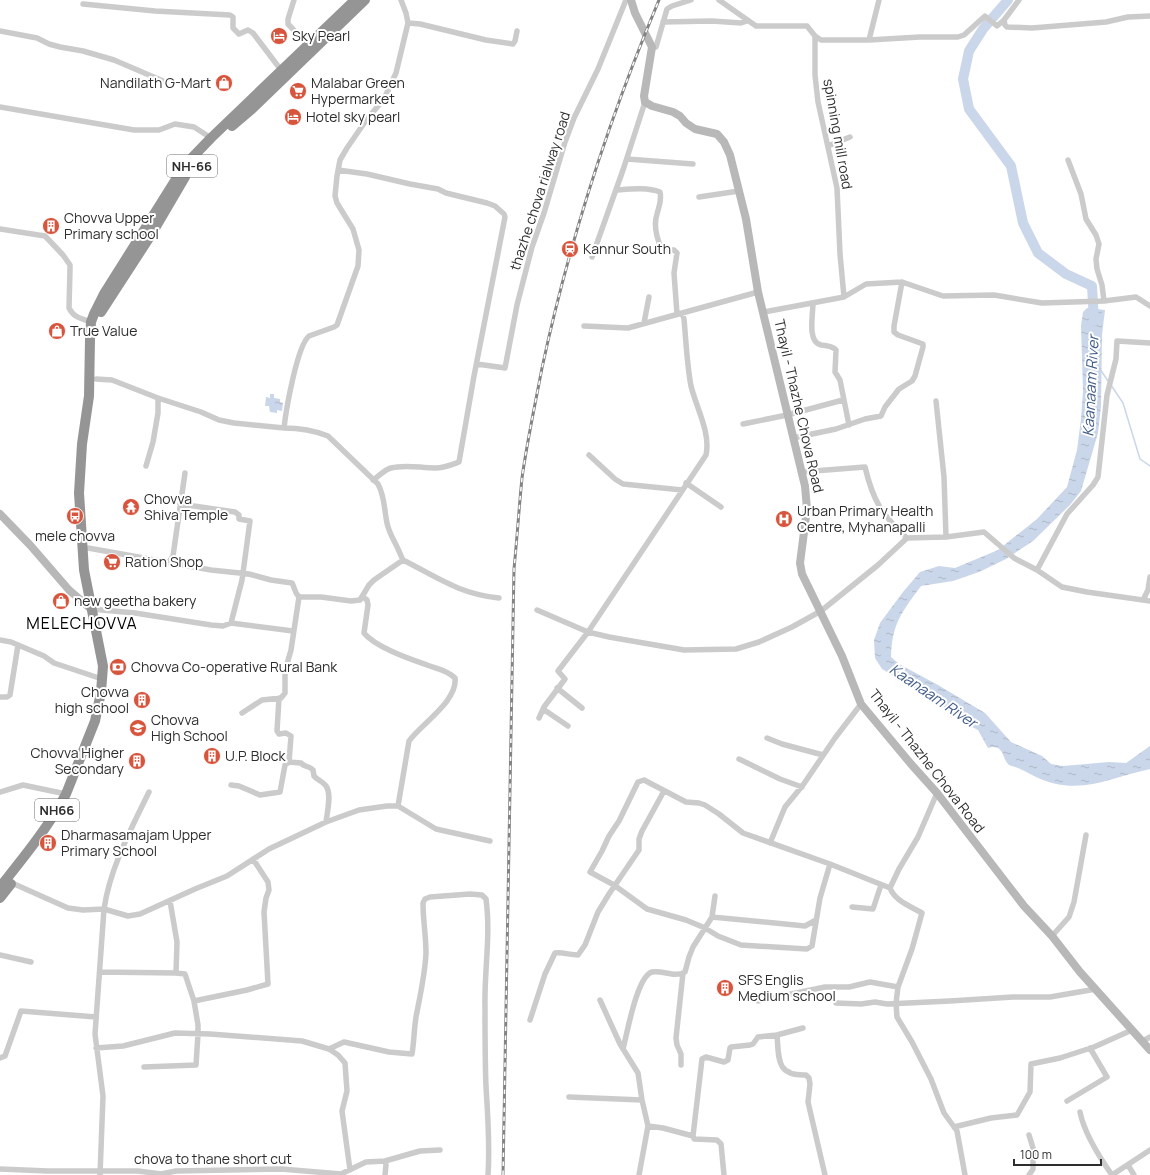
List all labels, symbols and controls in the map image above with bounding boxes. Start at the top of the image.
hotel icon: Sky Pearl [269,26,289,46]
place label: Sky Pearl [292,26,350,45]
place label: Nandilath G-Mart [100,73,211,92]
shop icon: Nandilath G-Mart [214,73,234,93]
place label: Malabar Green Hypermarket [311,73,405,108]
street label: spinning mill road [819,77,858,191]
supermarket icon: Malabar Green Hypermarket [288,81,308,101]
hotel icon: Hotel sky pearl [283,107,303,127]
place label: Hotel sky pearl [306,107,400,126]
street label: thazhe chova rialway road [505,109,574,273]
road number: NH-66 [167,155,217,177]
place label: Chovva Upper Primary school [64,208,159,243]
building icon: Chovva Upper Primary school [41,216,61,236]
station icon: Kannur South [560,239,580,259]
place label: Kannur South [583,239,671,258]
street label: Thayil - Thazhe Chova Road [770,317,829,494]
shop icon: True Value [47,321,67,341]
place label: True Value [70,321,137,340]
water label: Kaanaam River [1077,332,1104,437]
place label: Chovva Shiva Temple [144,489,228,524]
temple icon: Chovva Shiva Temple [121,497,141,517]
place label: Urban Primary Health Centre, Myhanapalli [797,501,933,536]
bus stop icon: mele chovva [65,506,85,526]
hospital icon: Urban Primary Health Centre, Myhanapalli [774,509,794,529]
place label: mele chovva [35,526,115,545]
supermarket icon: Ration Shop [102,552,122,572]
place label: Ration Shop [125,552,203,571]
shop icon: new geetha bakery [51,591,71,611]
place label: new geetha bakery [74,591,197,610]
district label: MELECHOVVA [26,612,138,634]
bank icon: Chovva Co-operative Rural Bank [108,657,128,677]
place label: Chovva Co-operative Rural Bank [131,657,338,676]
water label: Kaanaam River [885,659,983,734]
place label: Chovva high school [55,682,129,717]
street label: Thayil - Thazhe Chova Road [865,685,989,836]
building icon: Chovva high school [132,690,152,710]
place label: Chovva High School [151,710,228,745]
school or university icon: Chovva High School [128,718,148,738]
place label: Chovva Higher Secondary [31,743,125,778]
building icon: U.P. Block [202,746,222,766]
place label: U.P. Block [225,746,287,765]
building icon: Chovva Higher Secondary [127,751,147,771]
road number: NH66 [35,799,79,821]
place label: Dharmasamajam Upper Primary School [61,825,212,860]
building icon: Dharmasamajam Upper Primary School [38,833,58,853]
place label: SFS Englis Medium school [738,970,836,1005]
building icon: SFS Englis Medium school [715,978,735,998]
scale bar [1014,1141,1101,1167]
text: 100 m [1020,1146,1052,1163]
street label: chova to thane short cut [134,1149,292,1168]

